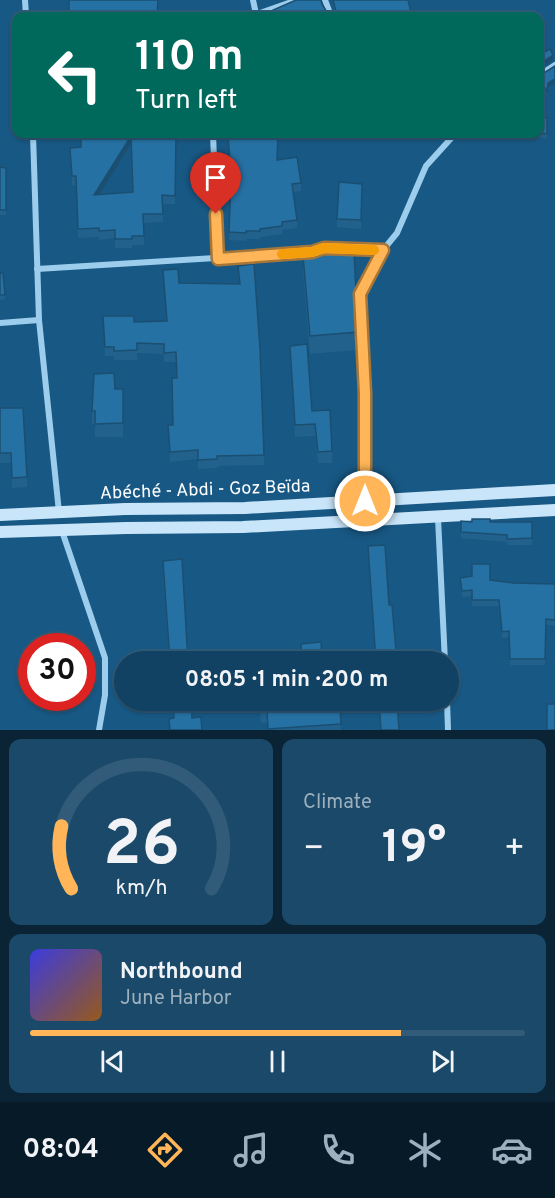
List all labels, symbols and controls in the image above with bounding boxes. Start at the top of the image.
text: 110 m [135,32,244,85]
icon: left [36,36,114,114]
text: Turn left [135,84,237,118]
pin [190,152,241,214]
icon: arrive [199,161,232,194]
position arrow [333,469,397,533]
street label: Abéché - Abdi - Goz Beïda [99,475,311,506]
speed limit sign: 30 [18,633,96,711]
text: 08:05 · 1 min · 200 m [185,667,388,694]
text: Climate [303,790,372,816]
text: 26 [103,808,179,887]
text: 19° [382,821,446,878]
text: − [303,829,324,871]
text: + [504,829,525,871]
text: km/h [115,875,167,902]
text: Northbound [120,959,243,986]
text: June Harbor [120,986,232,1012]
icon: previous [96,1045,129,1078]
icon: pause [261,1045,294,1078]
icon: next [426,1045,459,1078]
icon: directions [144,1129,186,1171]
icon: music [230,1129,272,1171]
icon: phone [317,1129,359,1171]
icon: climate [404,1129,446,1171]
icon: car [491,1129,533,1171]
text: 08:04 [22,1133,99,1167]

